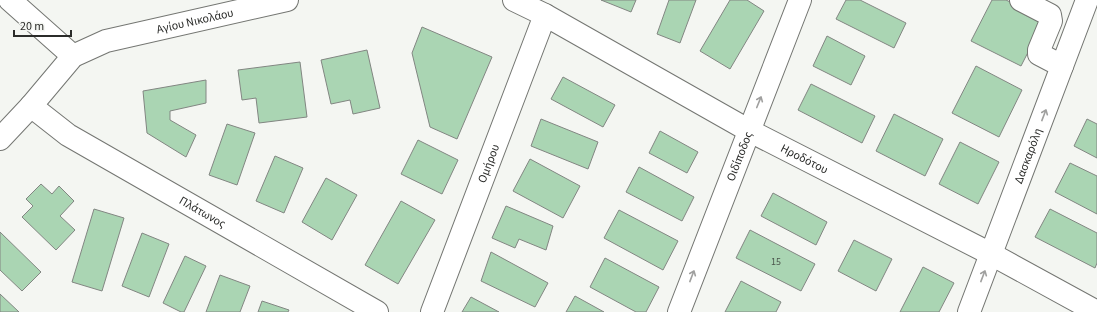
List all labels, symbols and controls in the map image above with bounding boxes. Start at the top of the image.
street label: Αγίου Νικολάου [155,4,235,38]
scale bar [14,12,71,38]
text: 20 m [20,18,44,35]
one-way arrow [756,96,764,108]
one-way arrow [1040,109,1048,121]
street label: Δασκαρόλη [1010,126,1047,186]
street label: Οιδίποδος [723,129,757,184]
street label: Ηροδότου [777,140,831,178]
street label: Ομήρου [474,142,504,185]
street label: Πλάτωνος [176,192,229,233]
house number: 15 [771,255,781,269]
one-way arrow [689,270,697,282]
one-way arrow [979,270,987,282]

